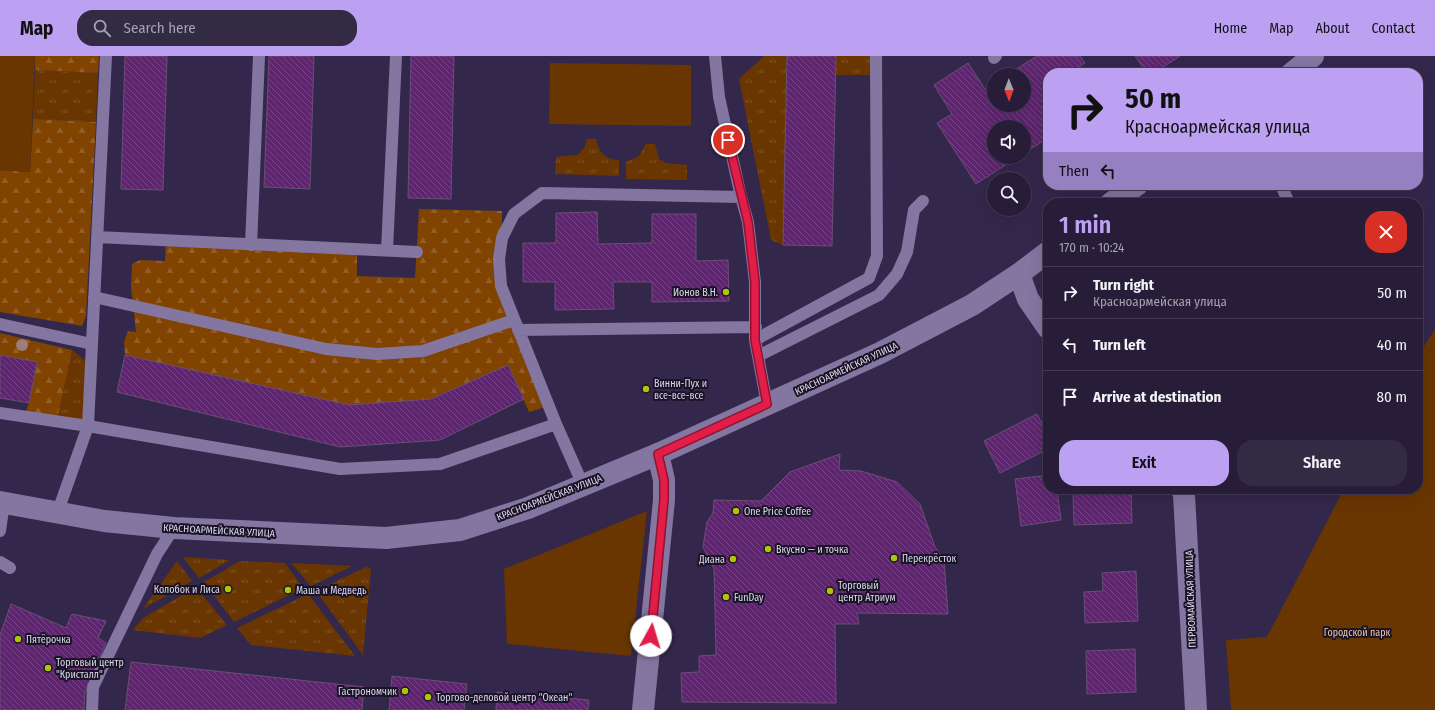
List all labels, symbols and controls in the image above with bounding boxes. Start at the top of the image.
search box [77,10,357,46]
text: Map [20,17,53,40]
icon: search [91,17,113,39]
text: Search here [123,19,196,37]
text: Home [1214,20,1247,37]
text: Map [1269,20,1293,37]
text: About [1315,20,1350,37]
text: Contact [1372,20,1415,37]
north arrow [987,68,1031,112]
map controls [987,68,1031,216]
text: 50 m [1125,82,1181,115]
icon: right [1059,84,1111,136]
text: Красноармейская улица [1125,116,1310,138]
button: sound [987,120,1031,164]
pin [711,123,745,157]
icon: arrive [717,129,739,151]
icon: left [1097,160,1119,182]
text: Then [1059,162,1089,180]
button: search [987,172,1031,216]
text: 1 min [1059,211,1111,239]
button: close [1365,211,1407,253]
text: 170 m · 10:24 [1059,240,1124,255]
text: Turn right [1093,276,1154,294]
icon: right [1059,282,1081,304]
text: 50 m [1377,284,1407,302]
place label: Ионов В.Н. [673,287,718,299]
marker: Ионов В.Н. [721,287,731,297]
text: Красноармейская улица [1093,294,1227,309]
icon: left [1059,334,1081,356]
text: Turn left [1093,336,1146,354]
text: 40 m [1377,336,1407,354]
street label: КРАСНОАРМЕЙСКАЯ УЛИЦА [793,339,900,398]
place label: Винни-Пух и все-все-все [654,378,707,402]
marker: Винни-Пух и все-все-все [641,384,651,394]
icon: arrive [1059,386,1081,408]
text: Arrive at destination [1093,388,1221,406]
text: 80 m [1377,388,1407,406]
button: Exit [1059,440,1229,486]
button: Share [1237,440,1407,486]
street label: КРАСНОАРМЕЙСКАЯ УЛИЦА [495,471,604,524]
marker: One Price Coffee [731,506,741,516]
place label: One Price Coffee [744,506,811,518]
street label: КРАСНОАРМЕЙСКАЯ УЛИЦА [163,521,276,540]
marker: Вкусно — и точка [763,544,773,554]
place label: Вкусно — и точка [776,544,849,556]
street label: ПЕРВОМАЙСКАЯ УЛИЦА [1182,549,1199,648]
marker: Перекрёсток [889,553,899,563]
place label: Перекрёсток [902,553,957,565]
place label: Диана [698,554,725,566]
marker: Диана [728,554,738,564]
place label: Торговый центр Атриум [838,580,896,604]
place label: Колобок и Лиса [154,584,220,596]
marker: Колобок и Лиса [223,584,233,594]
marker: Маша и Медведь [283,585,293,595]
place label: Маша и Медведь [296,585,367,597]
marker: Торговый центр Атриум [825,586,835,596]
marker: FunDay [721,592,731,602]
place label: FunDay [734,592,764,604]
position arrow [630,615,672,657]
park label: Городской парк [1324,627,1391,639]
marker: Пятёрочка [13,634,23,644]
place label: Пятёрочка [26,634,71,646]
place label: Торговый центр "Кристалл" [56,657,124,681]
marker: Торговый центр "Кристалл" [43,663,53,673]
place label: Гастрономчик [338,686,397,698]
marker: Гастрономчик [400,686,410,696]
marker: Торгово-деловой центр "Океан" [423,692,433,702]
place label: Торгово-деловой центр "Океан" [436,692,572,704]

